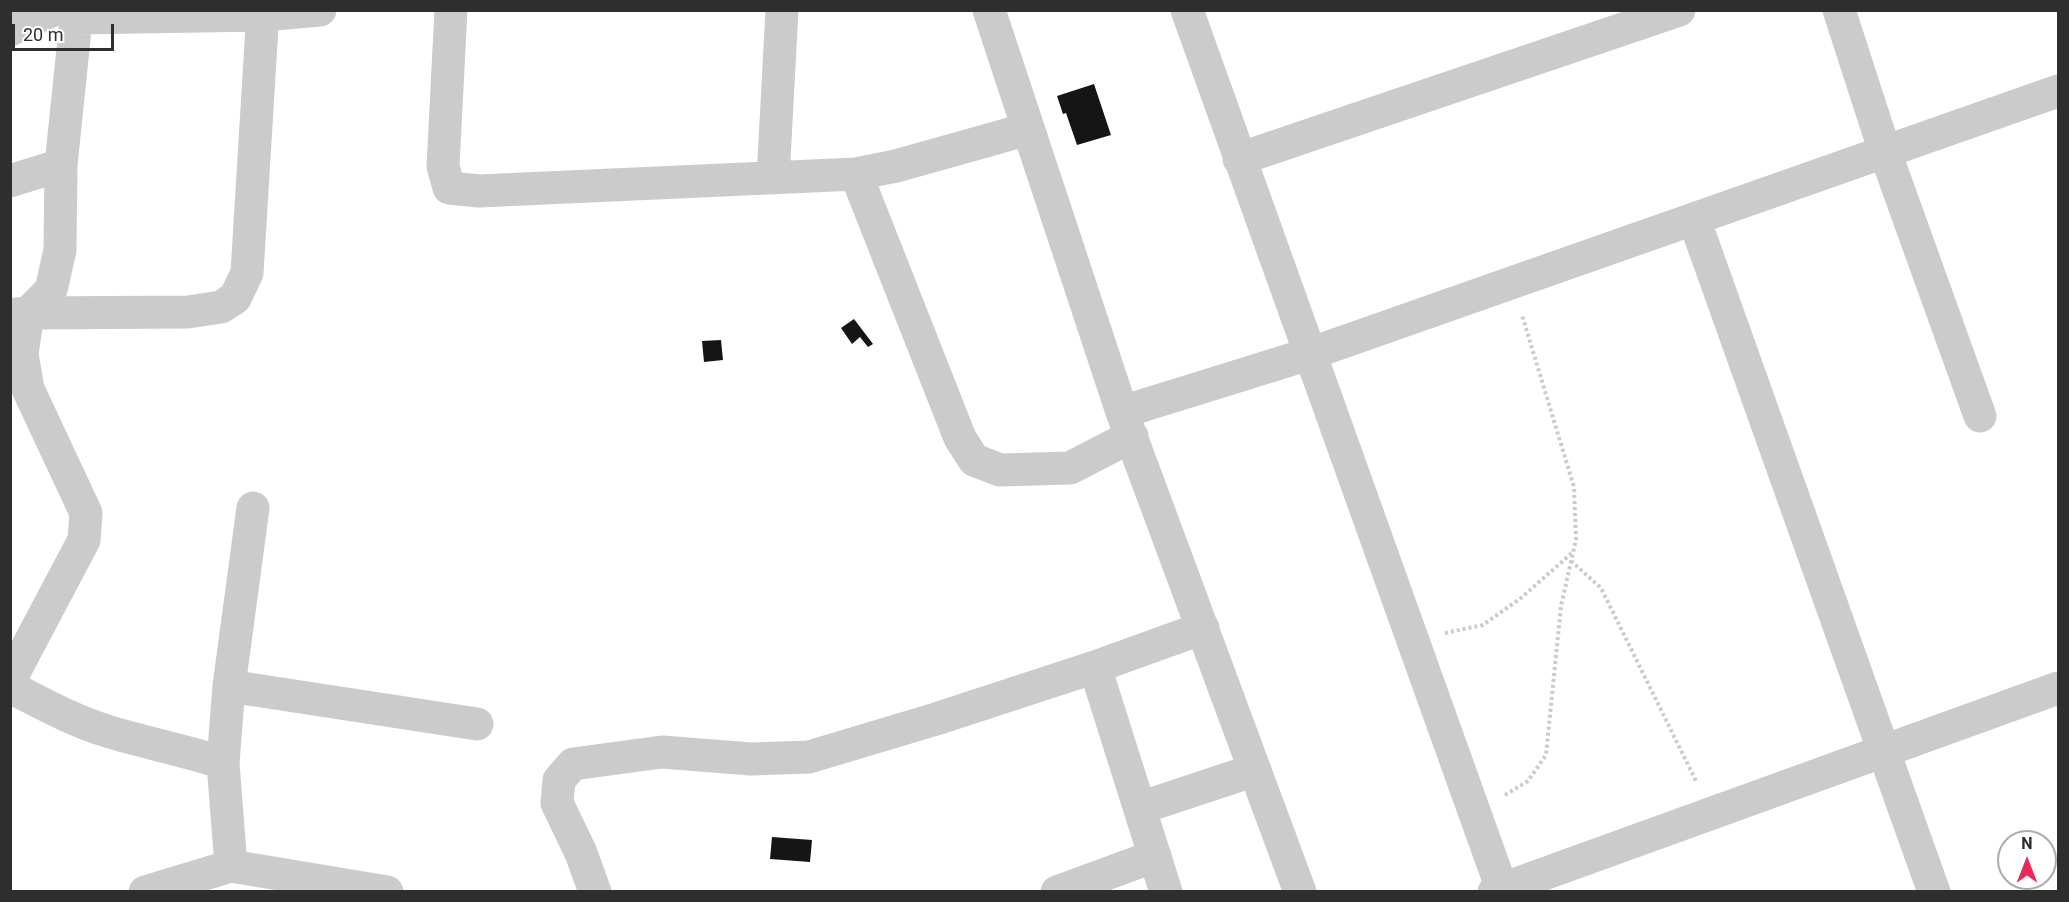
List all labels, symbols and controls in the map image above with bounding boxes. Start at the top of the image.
scale bar [15,12,117,50]
text: 20 m [23,24,63,45]
north arrow [1997,830,2057,890]
text: N [2021,834,2033,853]

